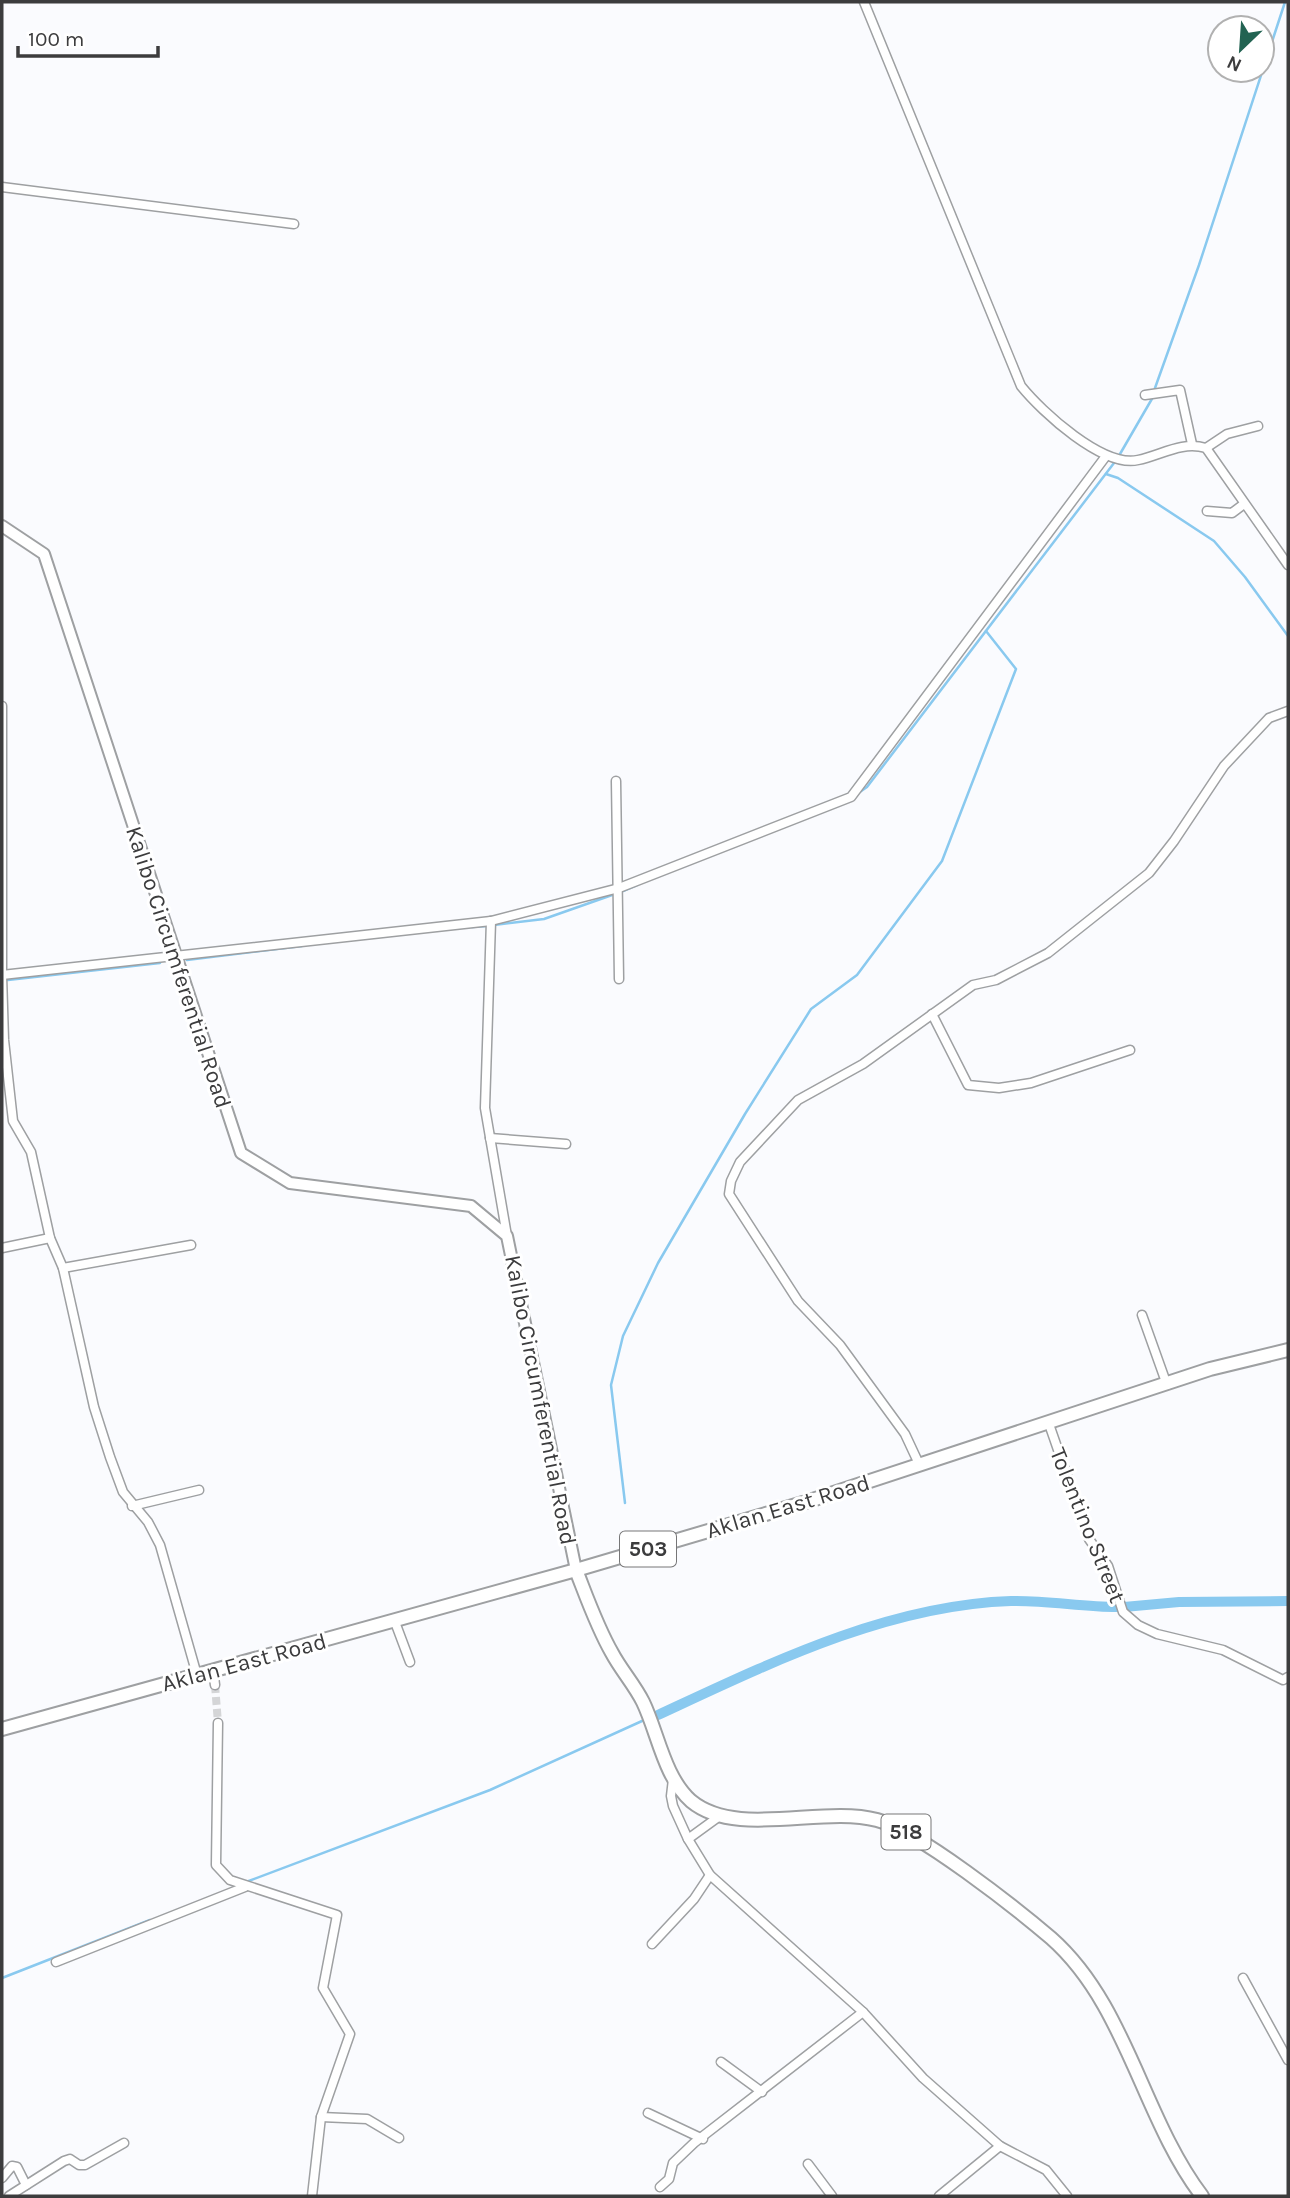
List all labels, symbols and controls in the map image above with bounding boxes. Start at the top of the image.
scale bar [18,14,158,58]
north arrow [1206,14,1276,84]
text: 100 m [28,27,85,51]
text: N [1223,51,1245,76]
street label: Kalibo Circumferential Road [120,823,237,1112]
street label: Kalibo Circumferential Road [499,1253,582,1547]
street label: Tolentino Street [1044,1444,1131,1607]
street label: Aklan East Road [703,1469,873,1544]
road number: 503 [620,1532,676,1566]
street label: Aklan East Road [159,1628,329,1697]
road number: 518 [881,1814,930,1850]

